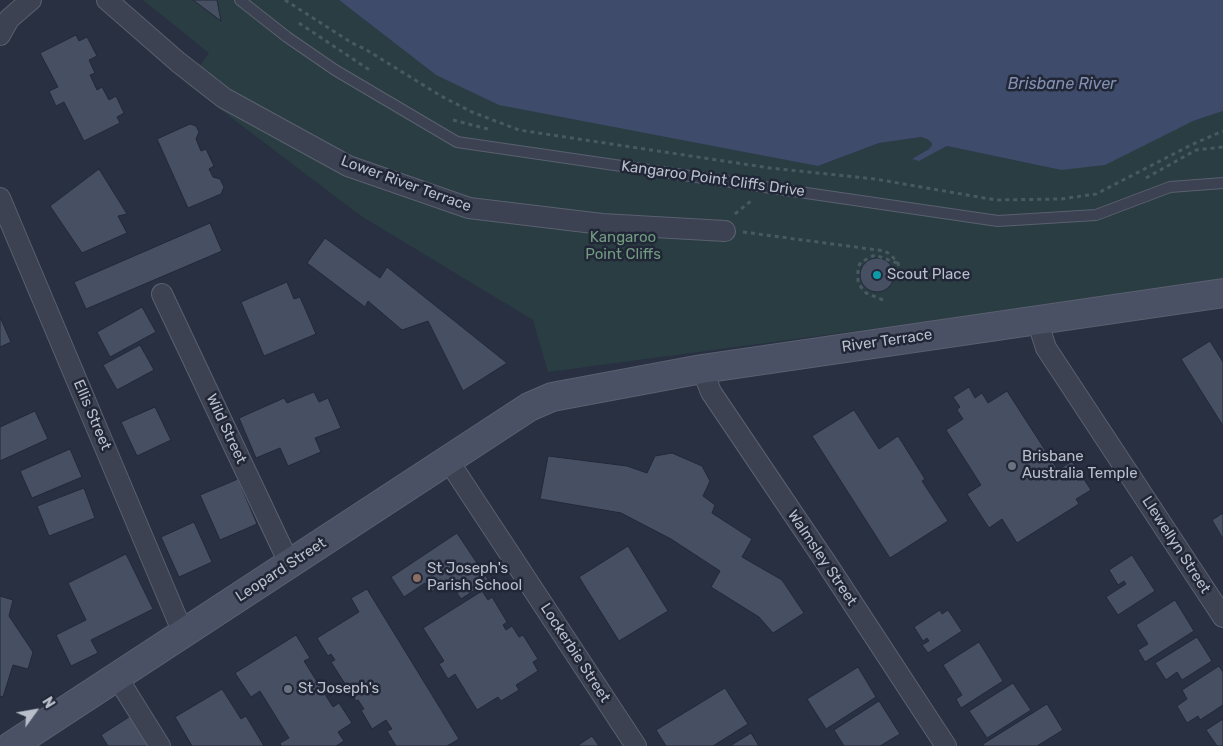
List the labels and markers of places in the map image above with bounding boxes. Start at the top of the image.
place label: Scout Place [887,266,970,284]
marker: Scout Place [871,269,883,281]
place label: Brisbane Australia Temple [1022,448,1138,483]
marker: Brisbane Australia Temple [1006,460,1018,472]
place label: St Joseph's Parish School [427,560,522,595]
marker: St Joseph's Parish School [411,572,423,584]
place label: St Joseph's [298,680,379,698]
marker: St Joseph's [282,683,294,695]

